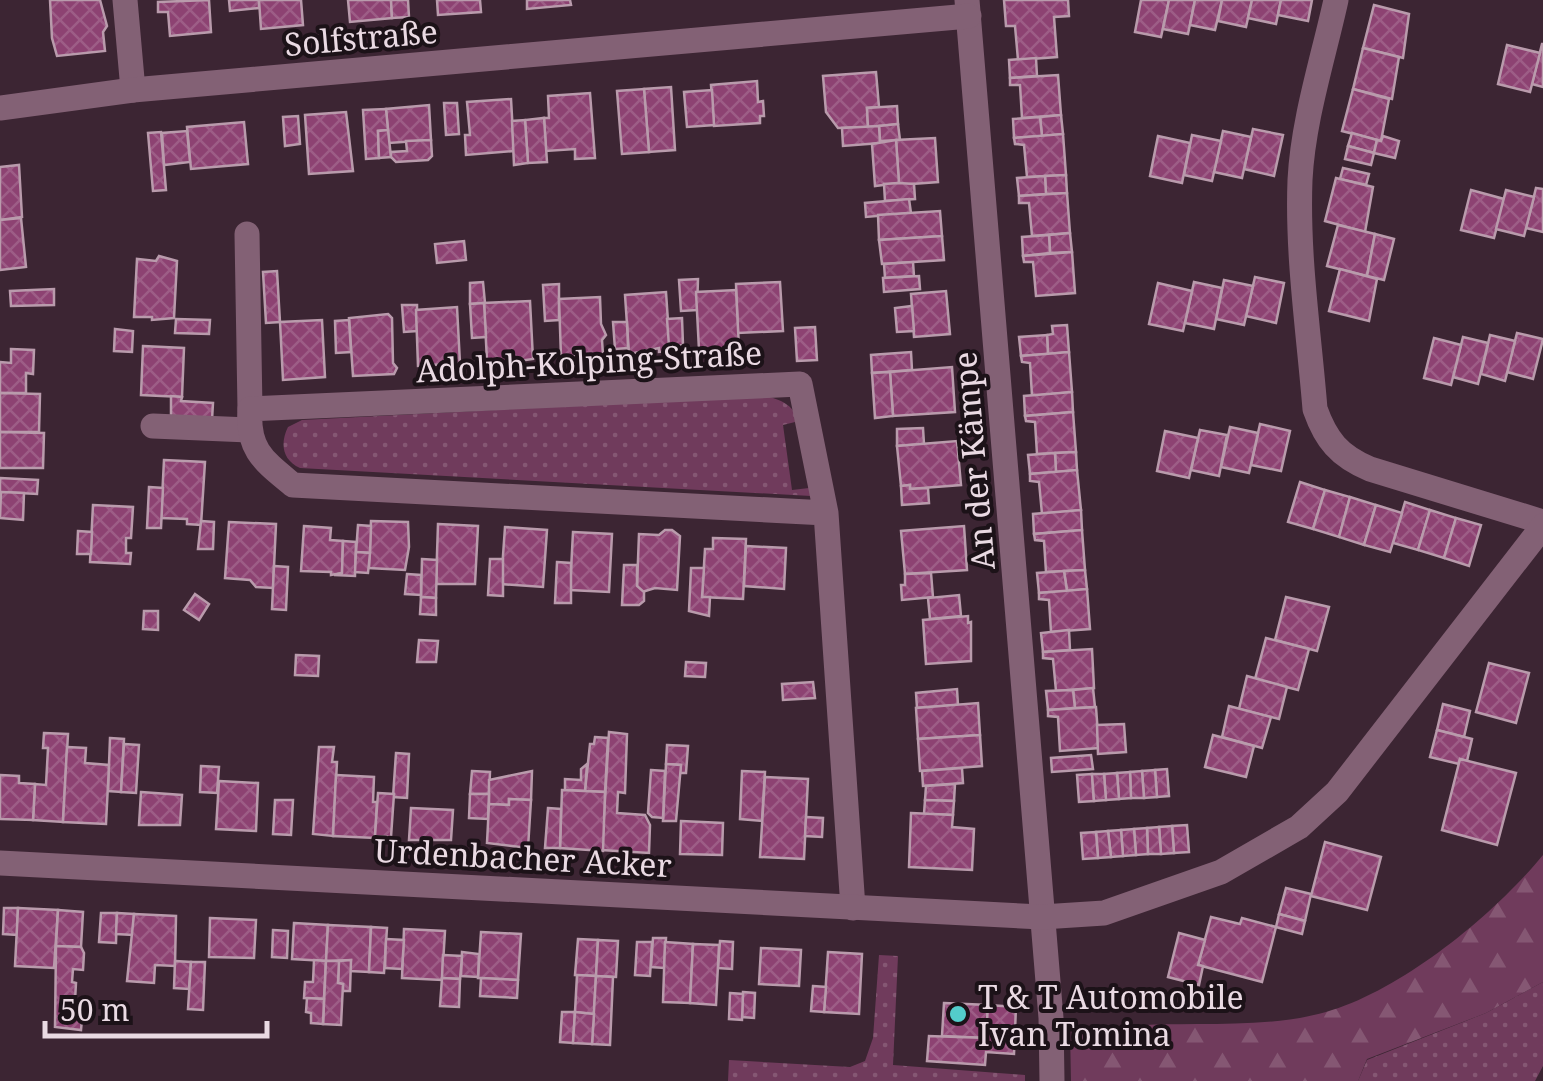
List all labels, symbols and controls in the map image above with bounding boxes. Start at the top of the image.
street label: Solfstraße [283,9,439,65]
street label: Adolph-Kolping-Straße [415,330,763,392]
street label: An der Kämpe [942,350,1004,572]
street label: Urdenbacher Acker [373,828,673,886]
place label: T & T Automobile Ivan Tomina [978,975,1244,1055]
scale bar [45,976,268,1038]
text: 50 m [60,989,130,1030]
marker: T & T Automobile Ivan Tomina [947,1003,969,1025]

